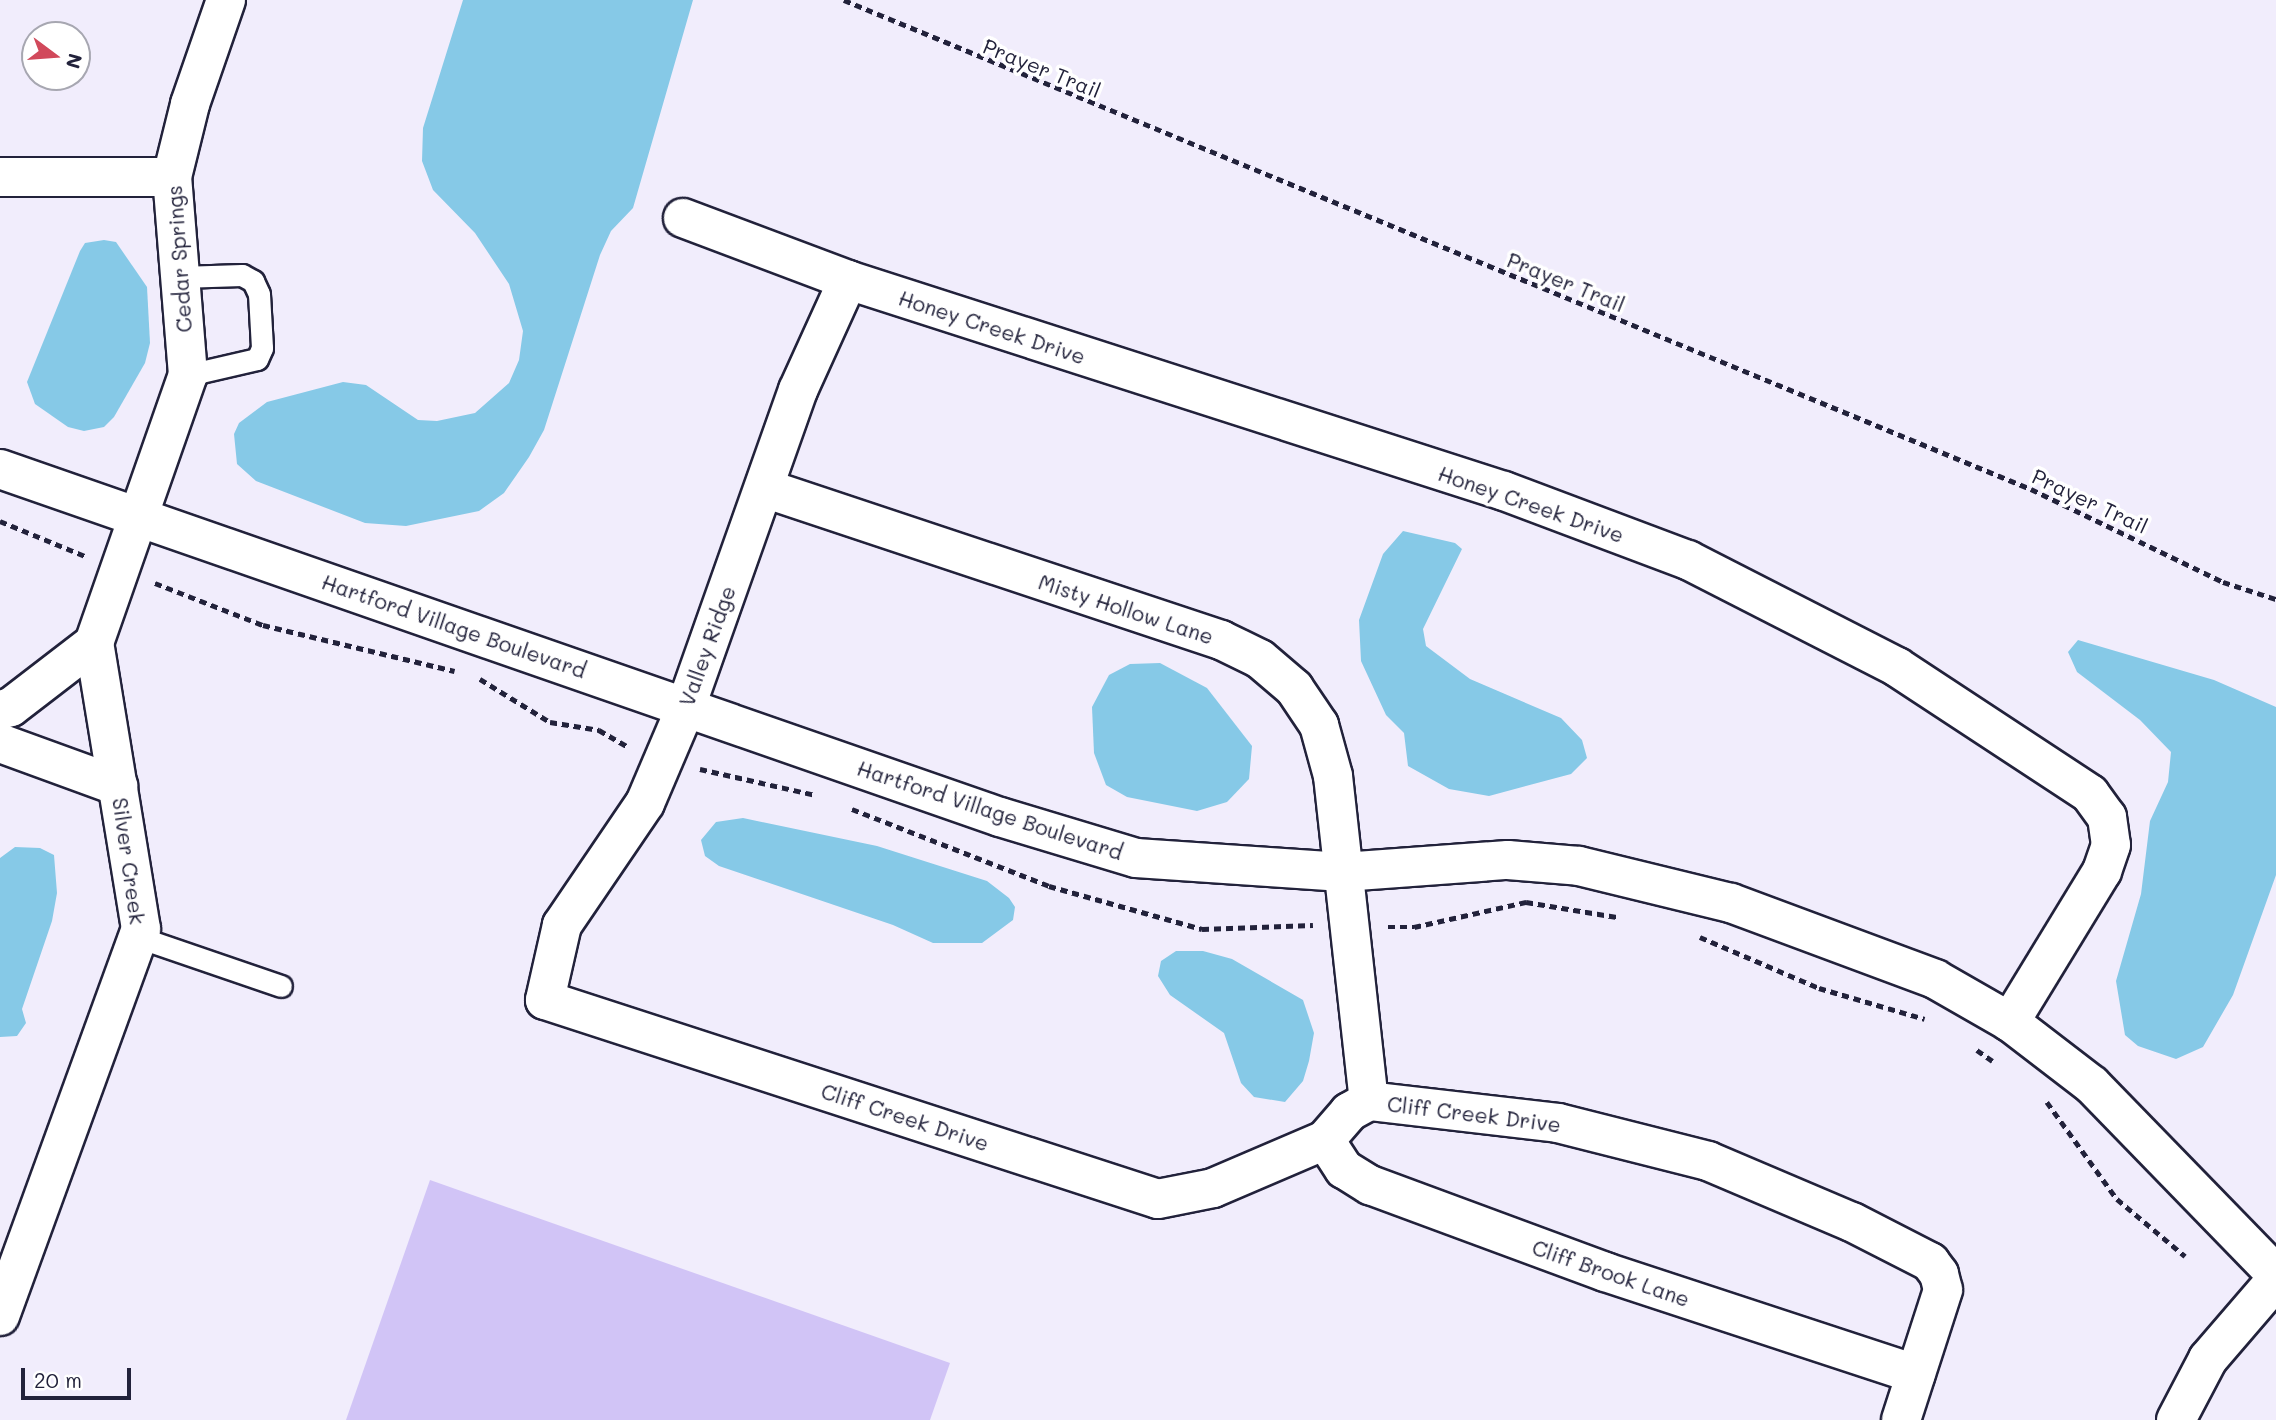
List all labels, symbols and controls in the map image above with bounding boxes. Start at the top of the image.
north arrow [21,21,91,91]
street label: Prayer Trail [979,33,1105,103]
text: N [61,51,89,72]
street label: Cedar Springs [161,185,197,333]
street label: Prayer Trail [1503,247,1629,317]
street label: Honey Creek Drive [896,285,1088,369]
street label: Honey Creek Drive [1435,460,1627,548]
street label: Prayer Trail [2028,463,2152,539]
street label: Hartford Village Boulevard [319,569,589,683]
street label: Misty Hollow Lane [1035,569,1217,649]
street label: Valley Ridge [674,582,740,710]
street label: Hartford Village Boulevard [854,755,1126,865]
street label: Silver Creek [108,796,150,926]
street label: Cliff Creek Drive [818,1078,992,1156]
street label: Cliff Creek Drive [1386,1091,1562,1137]
street label: Cliff Brook Lane [1529,1234,1693,1312]
scale bar [24,1354,135,1398]
text: 20 m [34,1366,82,1393]

